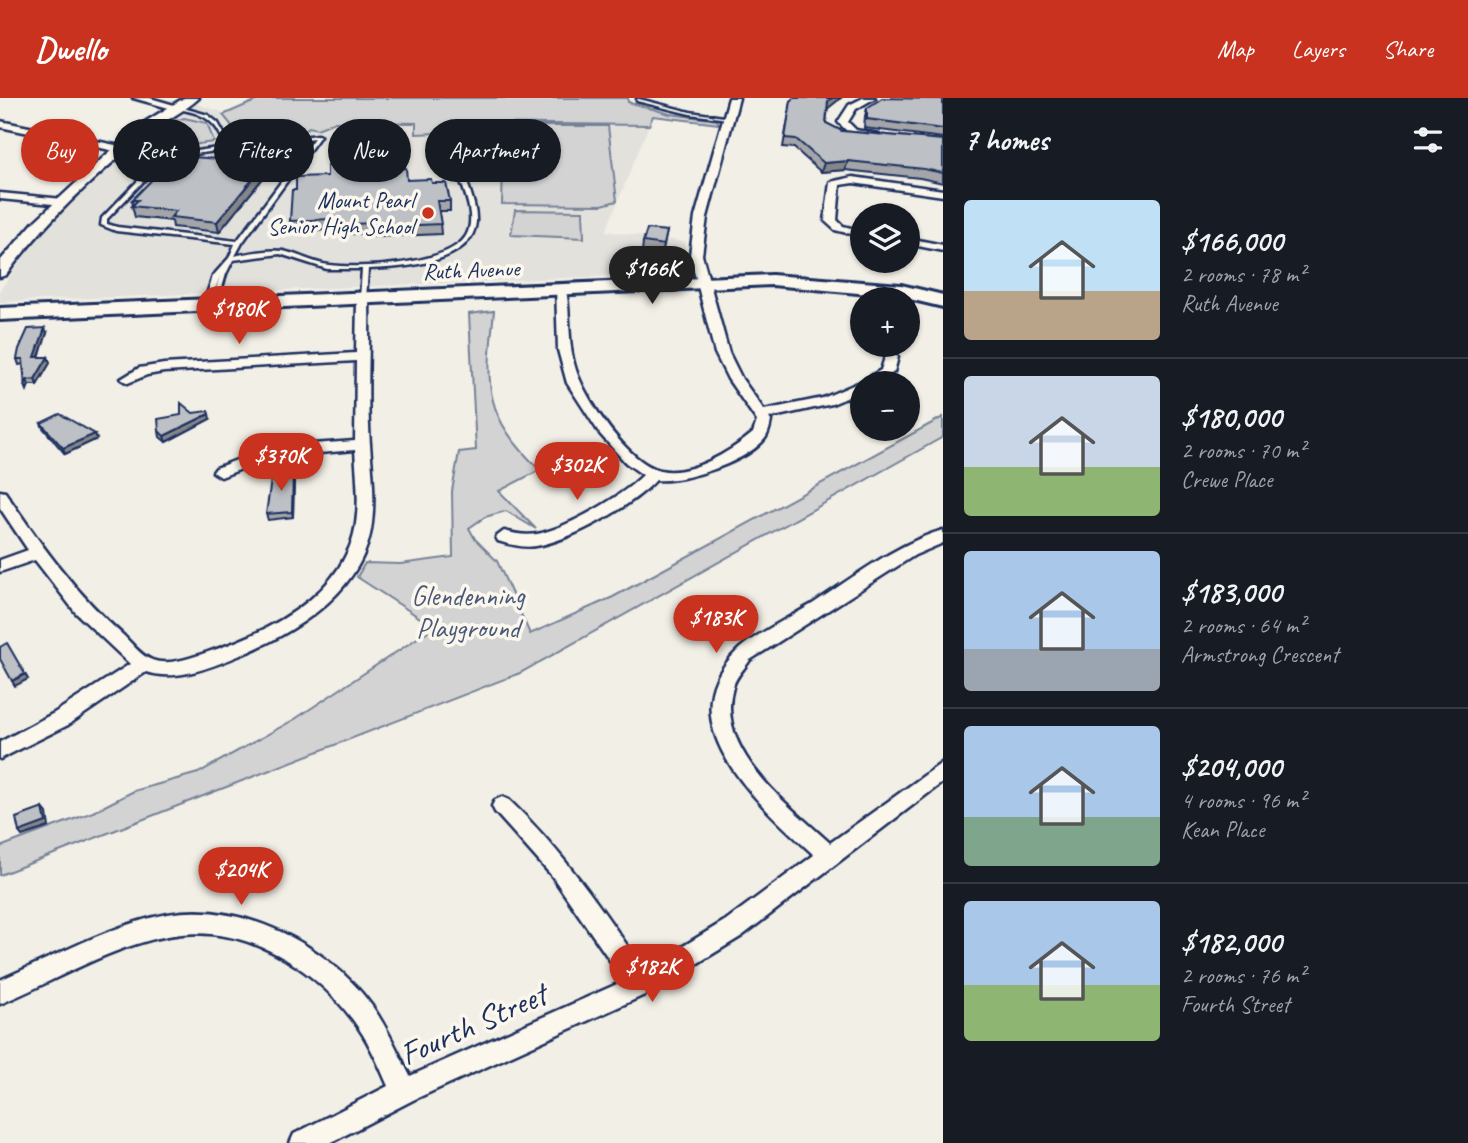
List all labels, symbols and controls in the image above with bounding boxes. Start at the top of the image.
text: Dwello [35,28,107,70]
text: Map [1217,34,1254,64]
text: Layers [1292,34,1345,64]
text: Share [1383,34,1433,64]
chip: Buy [21,119,99,182]
chip: Rent [113,119,200,182]
chip: Filters [214,119,314,182]
chip: New [328,119,411,182]
chip: Apartment [425,119,561,182]
text: 7 homes [964,121,1049,159]
icon: filters [1409,121,1447,159]
place label: Mount Pearl Senior High School [267,186,418,241]
map controls [850,203,920,441]
button: layers [850,203,920,273]
marker: Mount Pearl Senior High School [420,205,436,221]
text: $166,000 [1181,222,1283,260]
icon: home [1020,228,1104,312]
pin: $166K [603,246,701,306]
street label: Ruth Avenue [422,254,521,286]
text: $166K [625,254,679,283]
text: 2 rooms · 78 m² [1181,260,1305,289]
pin: $180K [190,286,288,346]
button: + [850,287,920,357]
text: Ruth Avenue [1181,289,1278,318]
text: $180K [212,294,266,323]
button: − [850,371,920,441]
text: $180,000 [1181,398,1281,436]
icon: home [1020,404,1104,488]
pin: $370K [232,434,330,493]
text: 2 rooms · 70 m² [1181,436,1305,465]
text: $370K [255,441,308,470]
pin: $302K [528,442,626,502]
text: $302K [550,450,604,479]
text: Crewe Place [1181,465,1272,494]
text: $183,000 [1181,573,1281,611]
park label: Glendenning Playground [411,578,526,645]
icon: home [1020,579,1104,663]
pin: $183K [667,596,765,655]
text: $183K [689,603,743,632]
text: 2 rooms · 64 m² [1181,611,1305,640]
text: Armstrong Crescent [1181,640,1339,669]
text: $204,000 [1181,748,1281,786]
icon: home [1020,754,1104,838]
text: 4 rooms · 96 m² [1181,786,1305,815]
text: Kean Place [1181,815,1264,844]
pin: $204K [192,848,290,907]
text: $204K [214,855,268,884]
text: $182,000 [1181,923,1281,961]
icon: home [1020,929,1104,1013]
pin: $182K [603,944,701,1004]
text: $182K [625,952,679,981]
text: 2 rooms · 76 m² [1181,961,1305,990]
street label: Fourth Street [393,971,556,1075]
text: Fourth Street [1181,990,1290,1019]

